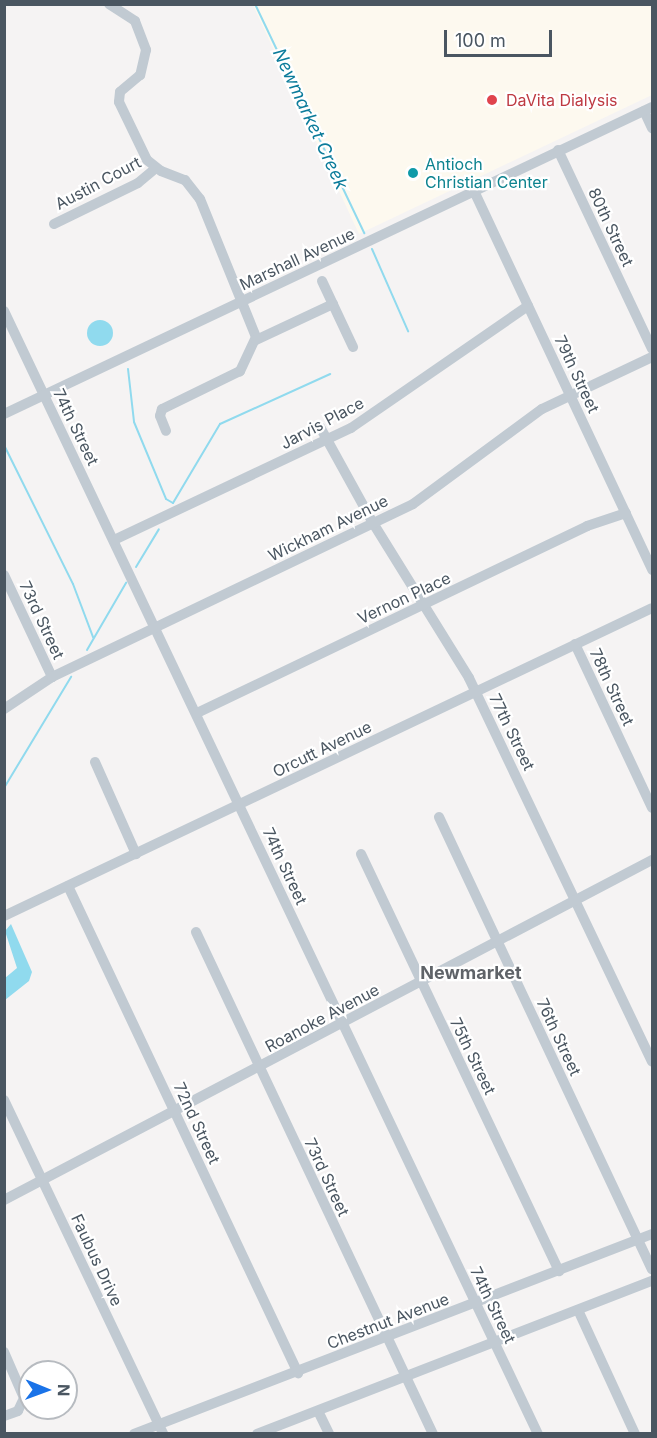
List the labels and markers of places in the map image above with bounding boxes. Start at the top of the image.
place label: DaVita Dialysis [506,90,618,110]
marker: DaVita Dialysis [483,91,501,109]
place label: Antioch Christian Center [425,154,548,192]
marker: Antioch Christian Center [406,166,420,180]

